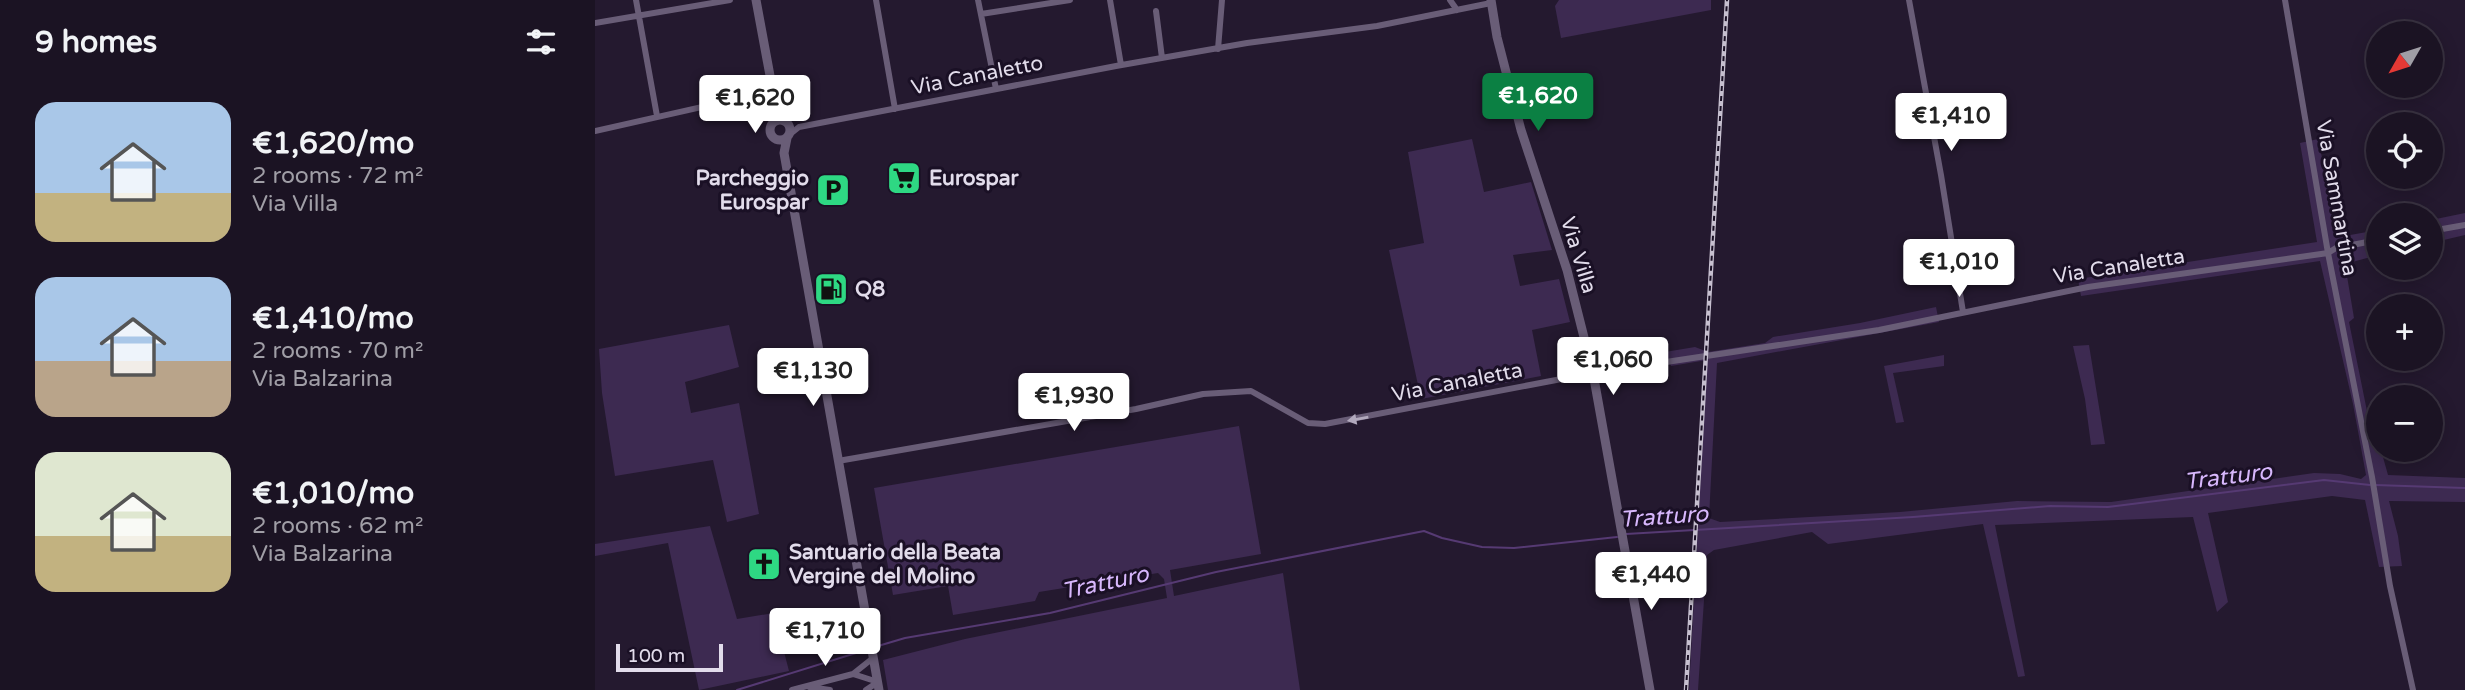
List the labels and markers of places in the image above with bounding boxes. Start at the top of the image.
pin: €1,620 [1481,74,1595,133]
pin: €1,620 [698,76,812,135]
pin: €1,410 [1894,94,2008,153]
supermarket icon: Eurospar [885,159,923,197]
place label: Parcheggio Eurospar [696,166,810,215]
place label: Eurospar [929,166,1020,191]
parking icon: Parcheggio Eurospar [814,171,852,209]
pin: €1,010 [1902,240,2016,299]
fuel station icon: Q8 [812,270,850,308]
place label: Q8 [855,277,885,302]
pin: €1,060 [1556,338,1670,397]
pin: €1,130 [756,348,870,408]
pin: €1,930 [1017,374,1131,433]
place label: Santuario della Beata Vergine del Molino [789,540,1001,589]
church icon: Santuario della Beata Vergine del Molino [745,545,783,583]
pin: €1,440 [1594,552,1708,612]
pin: €1,710 [768,608,882,668]

